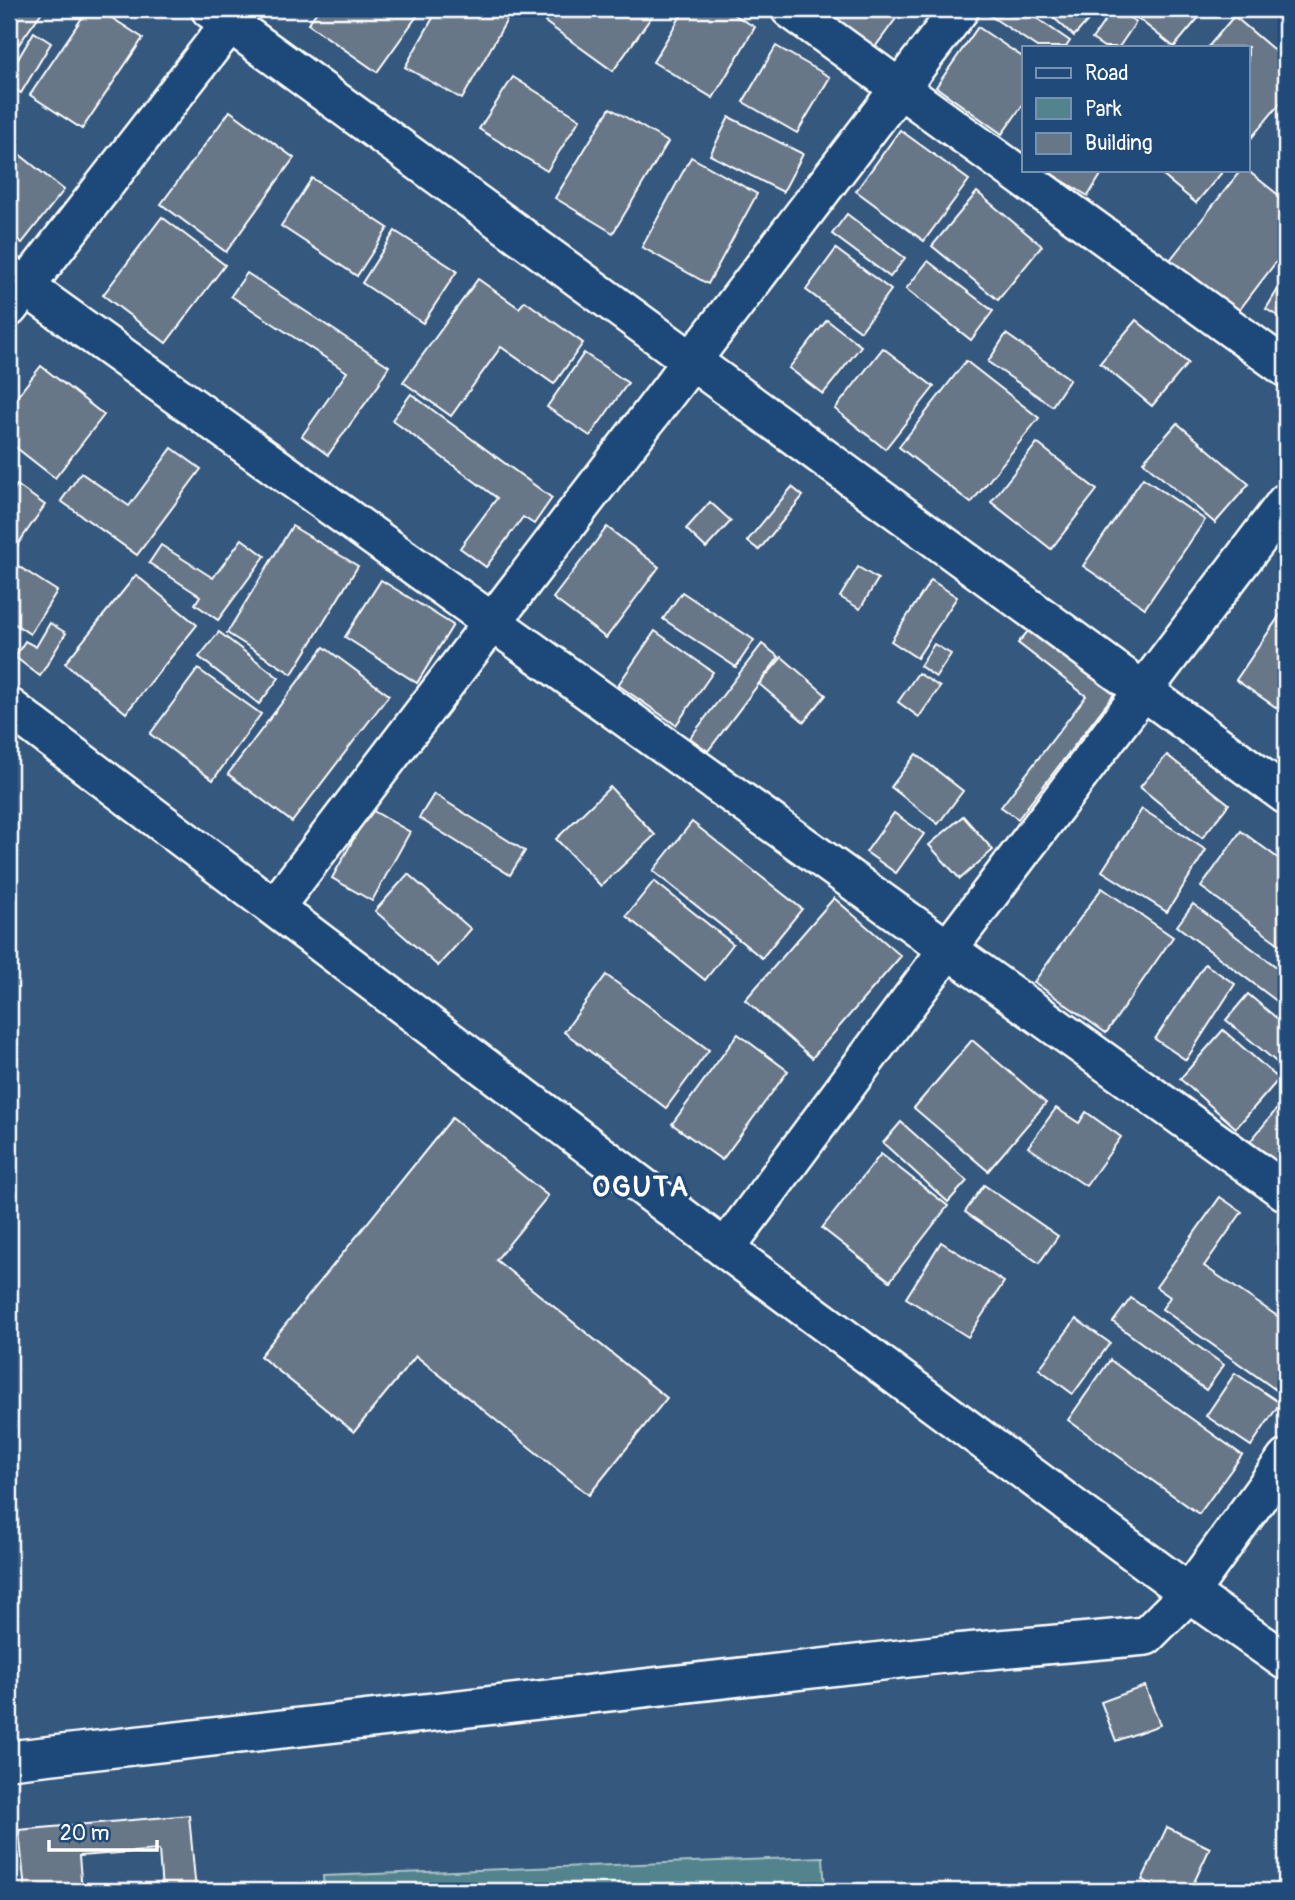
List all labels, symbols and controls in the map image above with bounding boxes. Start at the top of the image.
legend [1022,46,1250,172]
text: Road [1085,60,1129,87]
text: Park [1085,96,1122,123]
text: Building [1085,130,1152,157]
district label: OGUTA [592,1170,690,1205]
scale bar [49,1809,158,1853]
text: 20 m [60,1820,109,1847]

